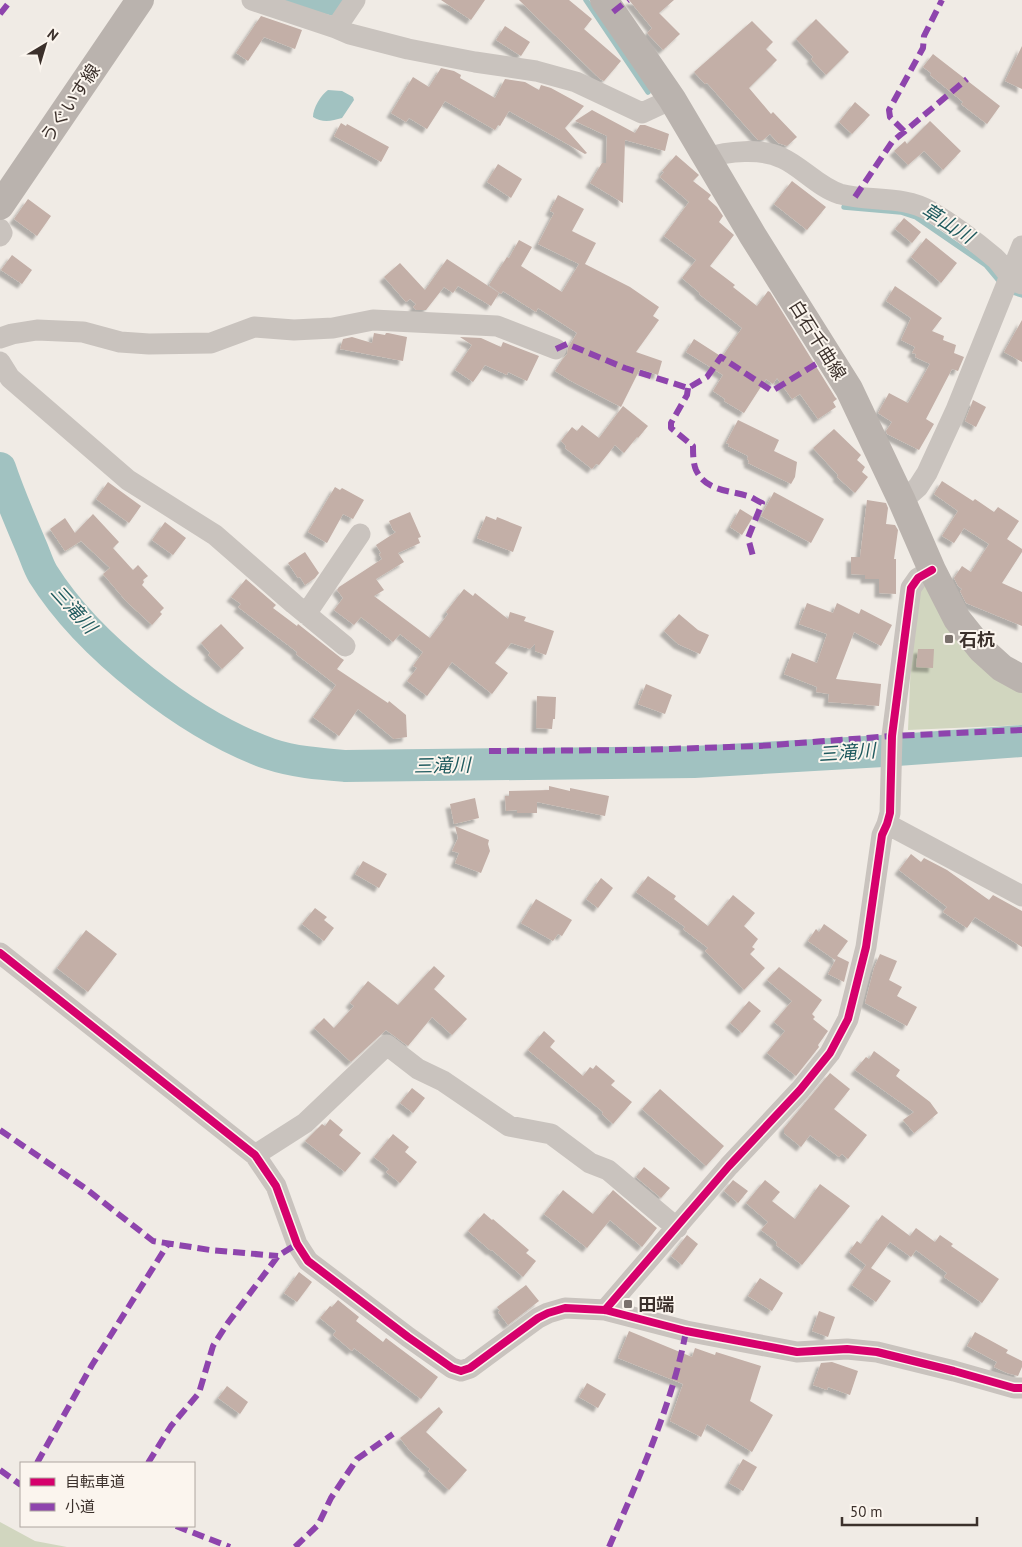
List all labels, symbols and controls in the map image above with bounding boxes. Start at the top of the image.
north arrow [20,20,70,70]
text: N [44,25,62,45]
street label: うぐいす線 [35,59,105,147]
water label: 草山川 [917,198,980,249]
street label: 白石千曲線 [784,296,852,384]
water label: 三滝川 [46,580,103,640]
place label: 石杭 [959,628,995,651]
marker: 石杭 [943,633,955,645]
water label: 三滝川 [818,738,878,766]
water label: 三滝川 [413,752,473,777]
place label: 田端 [638,1293,674,1316]
marker: 田端 [622,1298,634,1310]
legend [20,1462,195,1527]
text: 自転車道 [65,1472,125,1491]
scale bar [842,1494,977,1526]
text: 小道 [65,1497,95,1516]
text: 50 m [850,1502,883,1521]

